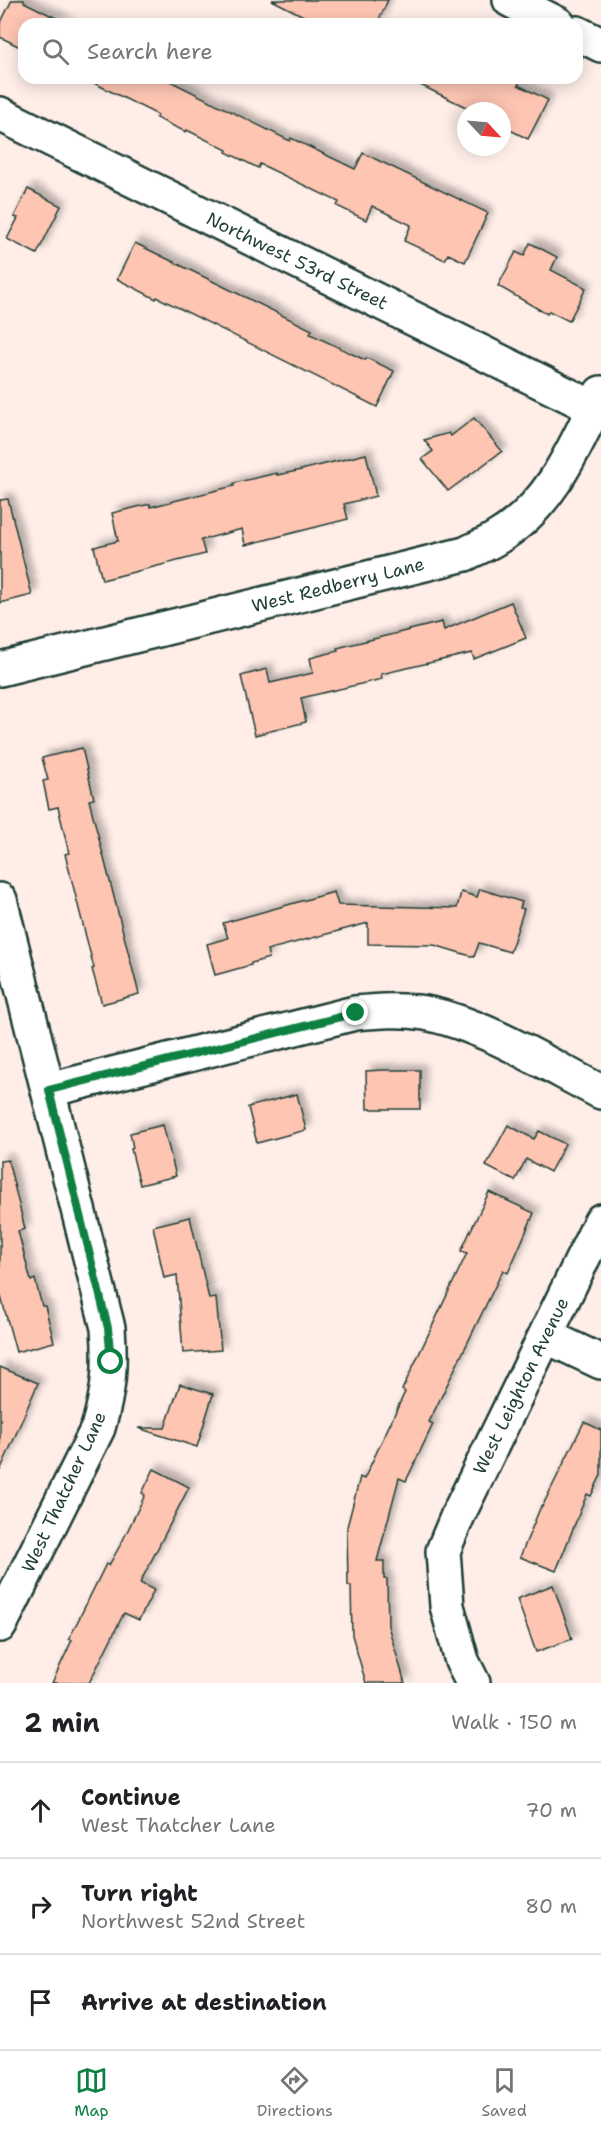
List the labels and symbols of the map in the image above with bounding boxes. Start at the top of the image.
north arrow [457,102,511,156]
street label: Northwest 53rd Street [202,207,392,315]
street label: West Redberry Lane [249,552,427,618]
route end [342,999,368,1025]
street label: West Leighton Avenue [468,1294,574,1478]
route start [97,1348,123,1374]
street label: West Thatcher Lane [16,1408,112,1576]

